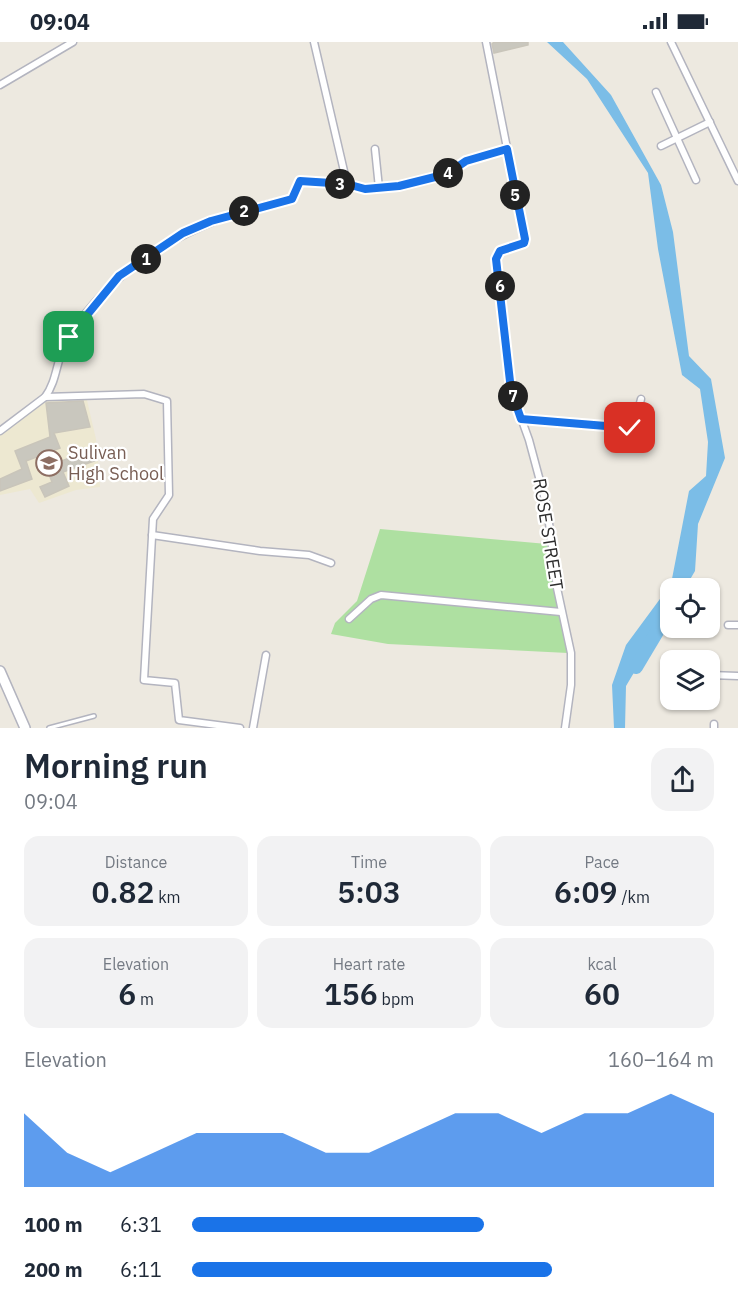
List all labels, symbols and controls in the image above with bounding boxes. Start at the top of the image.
text: 09:04 [30,7,90,36]
pin: 4 [433,158,463,188]
text: 4 [443,163,453,183]
pin: 3 [325,169,355,199]
text: 3 [335,174,345,194]
pin: 5 [500,180,530,210]
text: 5 [510,185,520,205]
pin: 2 [229,196,259,226]
text: 2 [239,201,249,221]
pin: 1 [131,244,161,274]
text: 1 [141,249,151,269]
pin: 6 [485,271,515,301]
text: 6 [495,276,505,296]
pin [43,311,94,362]
icon: arrive [52,320,85,353]
pin: 7 [498,381,528,411]
text: 7 [508,386,518,406]
pin [604,402,655,453]
icon: check [613,411,646,444]
place label: Sulivan High School [68,441,164,485]
school or university icon: Sulivan High School [34,448,64,478]
street label: ROSE STREET [528,477,569,591]
map controls [660,578,720,710]
button: locate [660,578,720,638]
button: layers [660,650,720,710]
text: Morning run [24,744,208,787]
button: share [651,748,714,811]
text: 09:04 [24,788,78,815]
text: Distance [105,852,167,872]
text: Time [351,852,387,872]
text: Pace [585,852,619,872]
text: 0.82 [91,872,154,911]
text: 5:03 [337,872,401,911]
text: 6:09 [554,872,618,911]
text: km [154,887,181,907]
text: /km [618,887,650,907]
text: Elevation [103,954,169,974]
text: Heart rate [333,954,405,974]
text: kcal [587,954,617,974]
text: 6 [118,974,136,1013]
text: 156 [324,974,378,1013]
text: 60 [584,974,620,1013]
text: m [136,989,154,1009]
text: bpm [378,989,414,1009]
text: Elevation [24,1046,107,1073]
text: 160–164 m [608,1046,714,1073]
text: 100 m [24,1211,83,1238]
text: 6:31 [120,1211,162,1238]
text: 200 m [24,1256,83,1283]
text: 6:11 [120,1256,162,1283]

